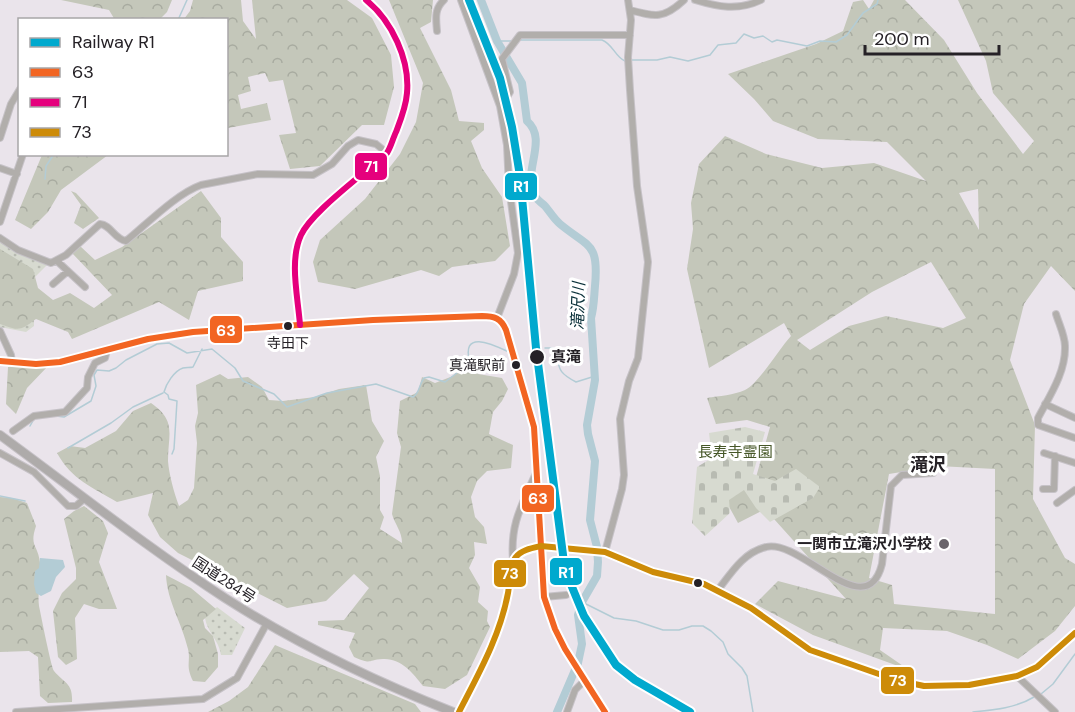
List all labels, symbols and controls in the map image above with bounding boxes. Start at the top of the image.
legend [18,18,228,156]
scale bar [865,18,998,56]
text: 200 m [874,27,930,51]
text: Railway R1 [72,30,155,54]
text: 63 [72,60,94,84]
text: 71 [72,90,87,114]
text: 73 [72,120,92,144]
line badge: 71 [354,152,388,181]
text: 71 [364,156,378,177]
line badge: R1 [504,172,538,201]
text: R1 [513,176,529,197]
water label: 滝沢川 [567,280,589,330]
line badge: 63 [209,315,243,344]
text: 63 [216,320,236,341]
marker: 寺田下 [282,320,294,332]
place label: 寺田下 [267,334,309,352]
place label: 真滝 [551,347,581,367]
marker: 真滝 [528,348,546,366]
place label: 真滝駅前 [449,356,505,374]
marker: 真滝駅前 [510,359,522,371]
park label: 長寿寺霊園 [697,442,773,462]
district label: 滝沢 [910,453,946,477]
line badge: 63 [521,484,555,513]
text: 63 [528,488,548,509]
place label: 一関市立滝沢小学校 [797,534,932,554]
marker: 一関市立滝沢小学校 [937,537,951,551]
street label: 国道284号 [189,552,259,608]
line badge: R1 [549,557,583,586]
line badge: 73 [493,559,527,588]
text: R1 [558,562,574,583]
text: 73 [501,563,519,584]
unlabelled marker [692,577,704,589]
line badge: 73 [880,666,915,695]
text: 73 [889,670,907,691]

